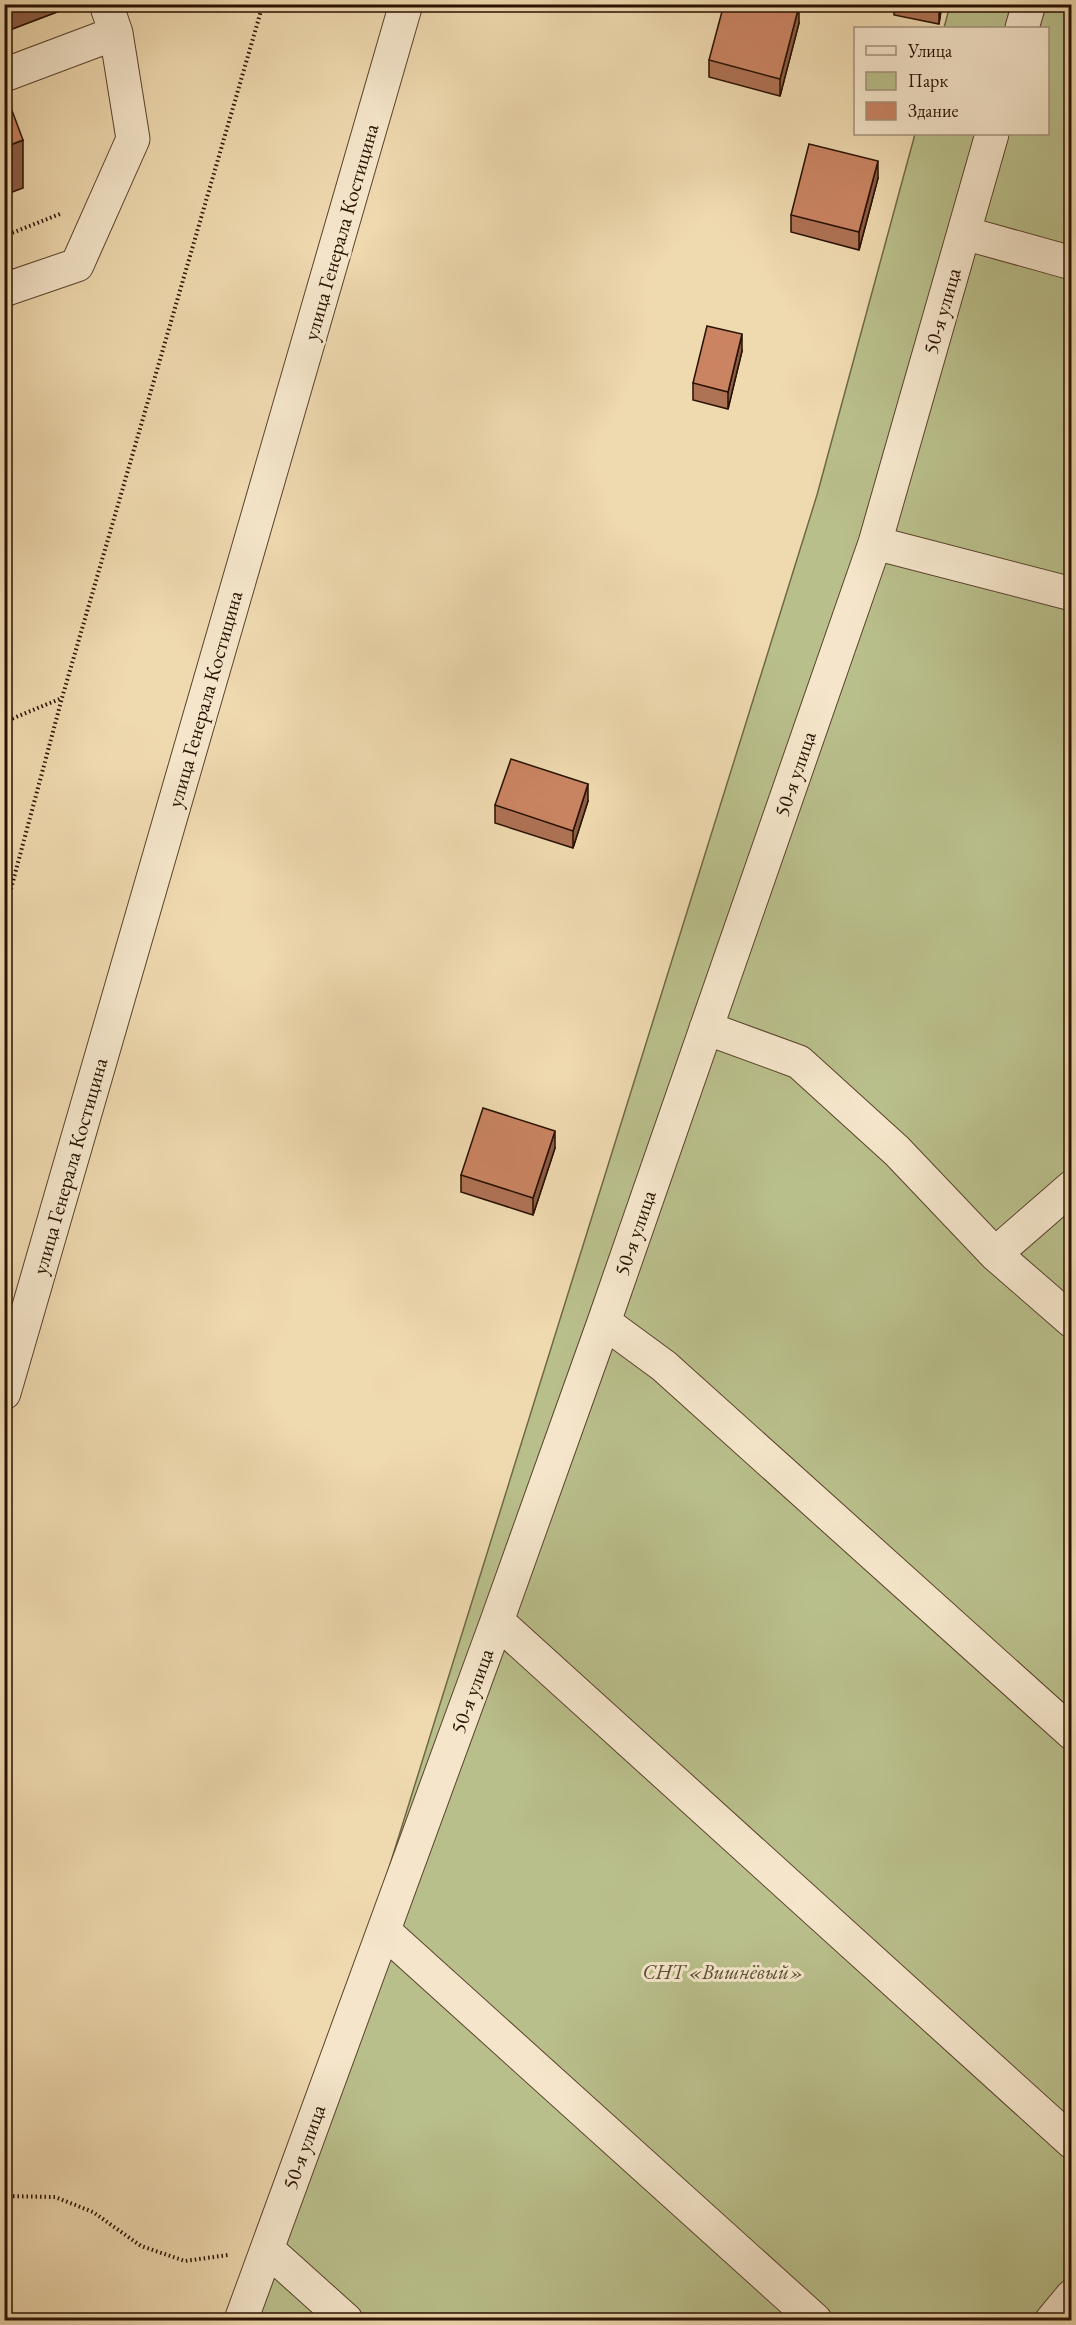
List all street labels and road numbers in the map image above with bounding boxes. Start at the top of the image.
street label: улица Генерала Костицина [297,120,385,343]
street label: 50-я улица [916,264,967,357]
street label: улица Генерала Костицина [161,587,249,810]
street label: 50-я улица [767,727,822,820]
street label: улица Генерала Костицина [26,1054,114,1277]
street label: 50-я улица [607,1186,662,1279]
street label: 50-я улица [444,1644,500,1737]
street label: 50-я улица [276,2100,332,2193]

